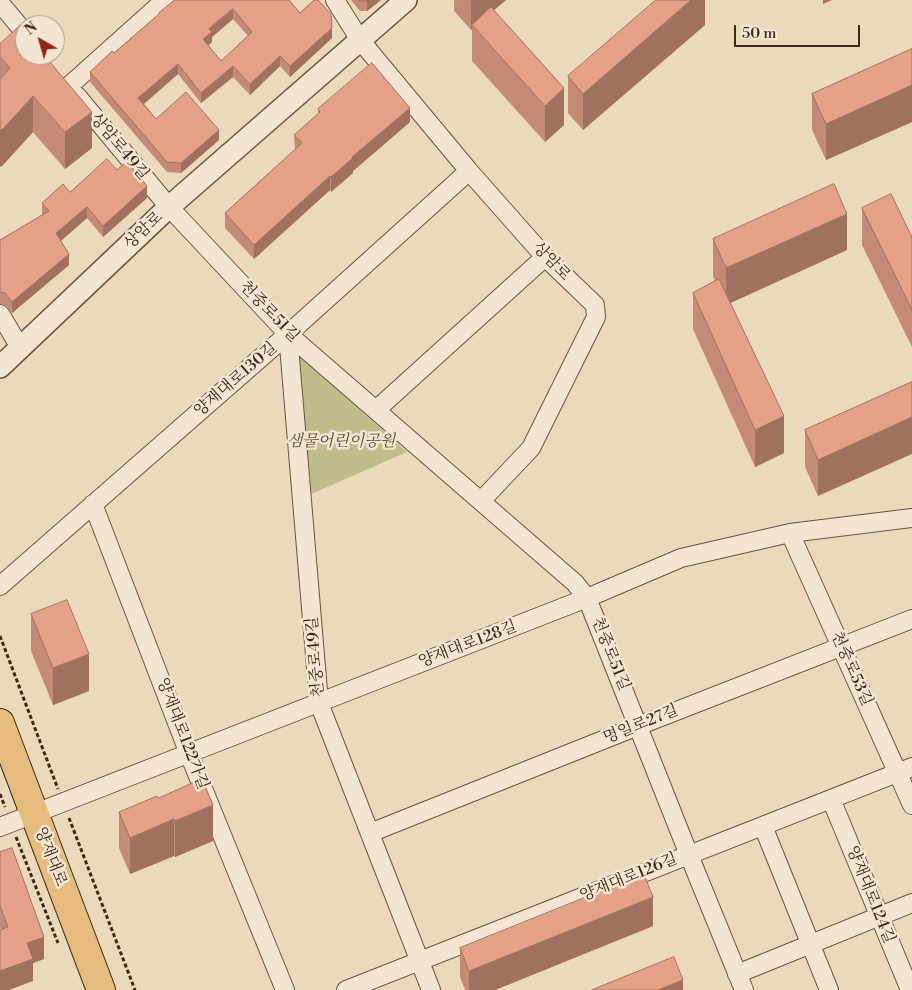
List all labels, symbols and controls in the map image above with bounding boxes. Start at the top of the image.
north arrow [15,15,65,65]
scale bar [737,15,863,47]
text: N [21,18,41,39]
text: 50 m [742,24,776,43]
street label: 상암로49길 [86,110,152,184]
street label: 상암로 [121,208,167,254]
street label: 상암로 [528,239,574,285]
street label: 천중로51길 [235,277,303,347]
street label: 양재대로130길 [191,339,281,421]
park label: 샘물어린이공원 [287,432,395,452]
street label: 천중로51길 [587,614,633,694]
street label: 천중로49길 [303,616,329,698]
street label: 양재대로128길 [416,618,520,672]
street label: 천중로53길 [826,629,876,709]
street label: 양재대로122가길 [152,675,212,793]
street label: 명일로27길 [601,701,681,749]
street label: 양재대로 [30,825,70,889]
street label: 양재대로124길 [842,844,898,946]
street label: 양재대로126길 [578,850,680,906]

